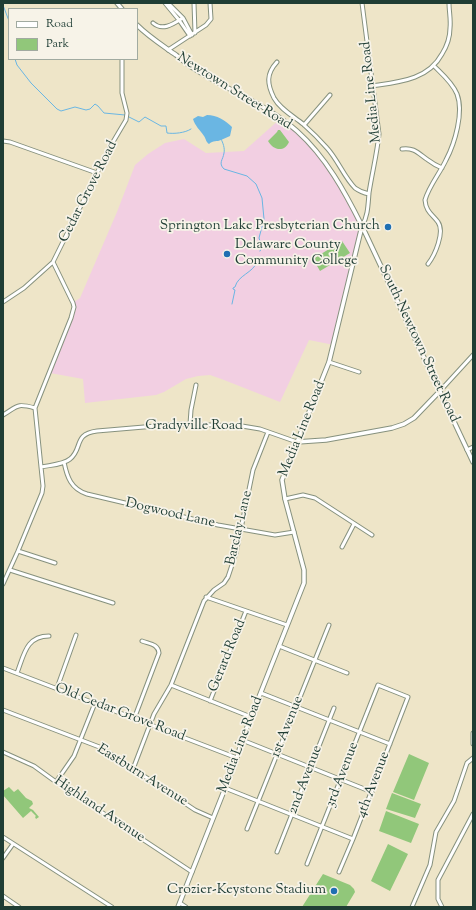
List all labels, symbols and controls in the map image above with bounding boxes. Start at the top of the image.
legend [8,8,138,60]
text: Road [46,15,73,33]
text: Park [46,35,69,53]
street label: Media Line Road [358,40,386,144]
street label: Newtown Street Road [174,50,294,134]
street label: Cedar Grove Road [56,138,122,246]
place label: Springton Lake Presbyterian Church [160,219,380,235]
marker: Springton Lake Presbyterian Church [383,222,393,232]
place label: Delaware County Community College [235,238,358,270]
marker: Delaware County Community College [222,249,232,259]
street label: South Newtown Street Road [374,262,462,426]
street label: Media Line Road [276,379,330,479]
street label: Gradyville Road [145,419,243,435]
street label: Barclay Lane [223,489,257,567]
street label: Dogwood Lane [124,496,216,532]
street label: Gerard Road [206,617,250,695]
street label: Old Cedar Grove Road [52,680,188,746]
street label: Media Line Road [215,694,267,796]
street label: 1st Avenue [268,694,308,760]
street label: 3rd Avenue [323,740,363,810]
street label: Eastburn Avenue [93,741,191,811]
street label: 2nd Avenue [285,743,327,817]
street label: 4th Avenue [354,749,394,821]
street label: Highland Avenue [50,773,148,847]
place label: Crozier-Keystone Stadium [167,883,326,899]
marker: Crozier-Keystone Stadium [329,886,339,896]

